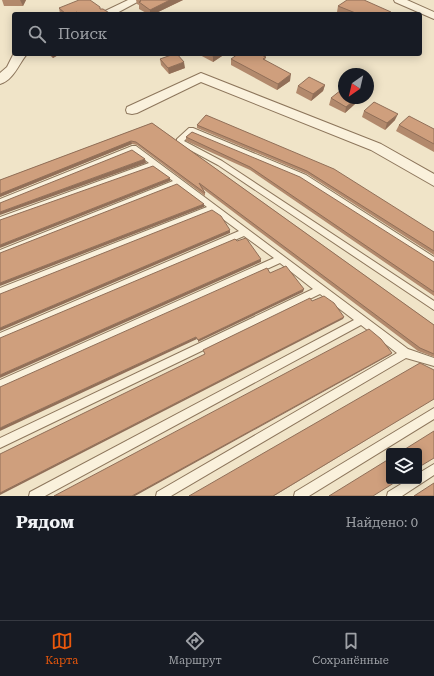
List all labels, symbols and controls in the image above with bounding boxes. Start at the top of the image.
search box [12,12,422,56]
icon: search [26,23,48,45]
text: Поиск [58,25,107,43]
north arrow [338,68,374,104]
map controls [386,448,422,484]
button: layers [386,448,422,484]
text: Рядом [16,512,74,532]
text: Найдено: 0 [346,515,418,530]
tab: Карта [45,630,78,667]
tab: Маршрут [169,630,222,667]
tab: Сохранённые [312,630,389,667]

